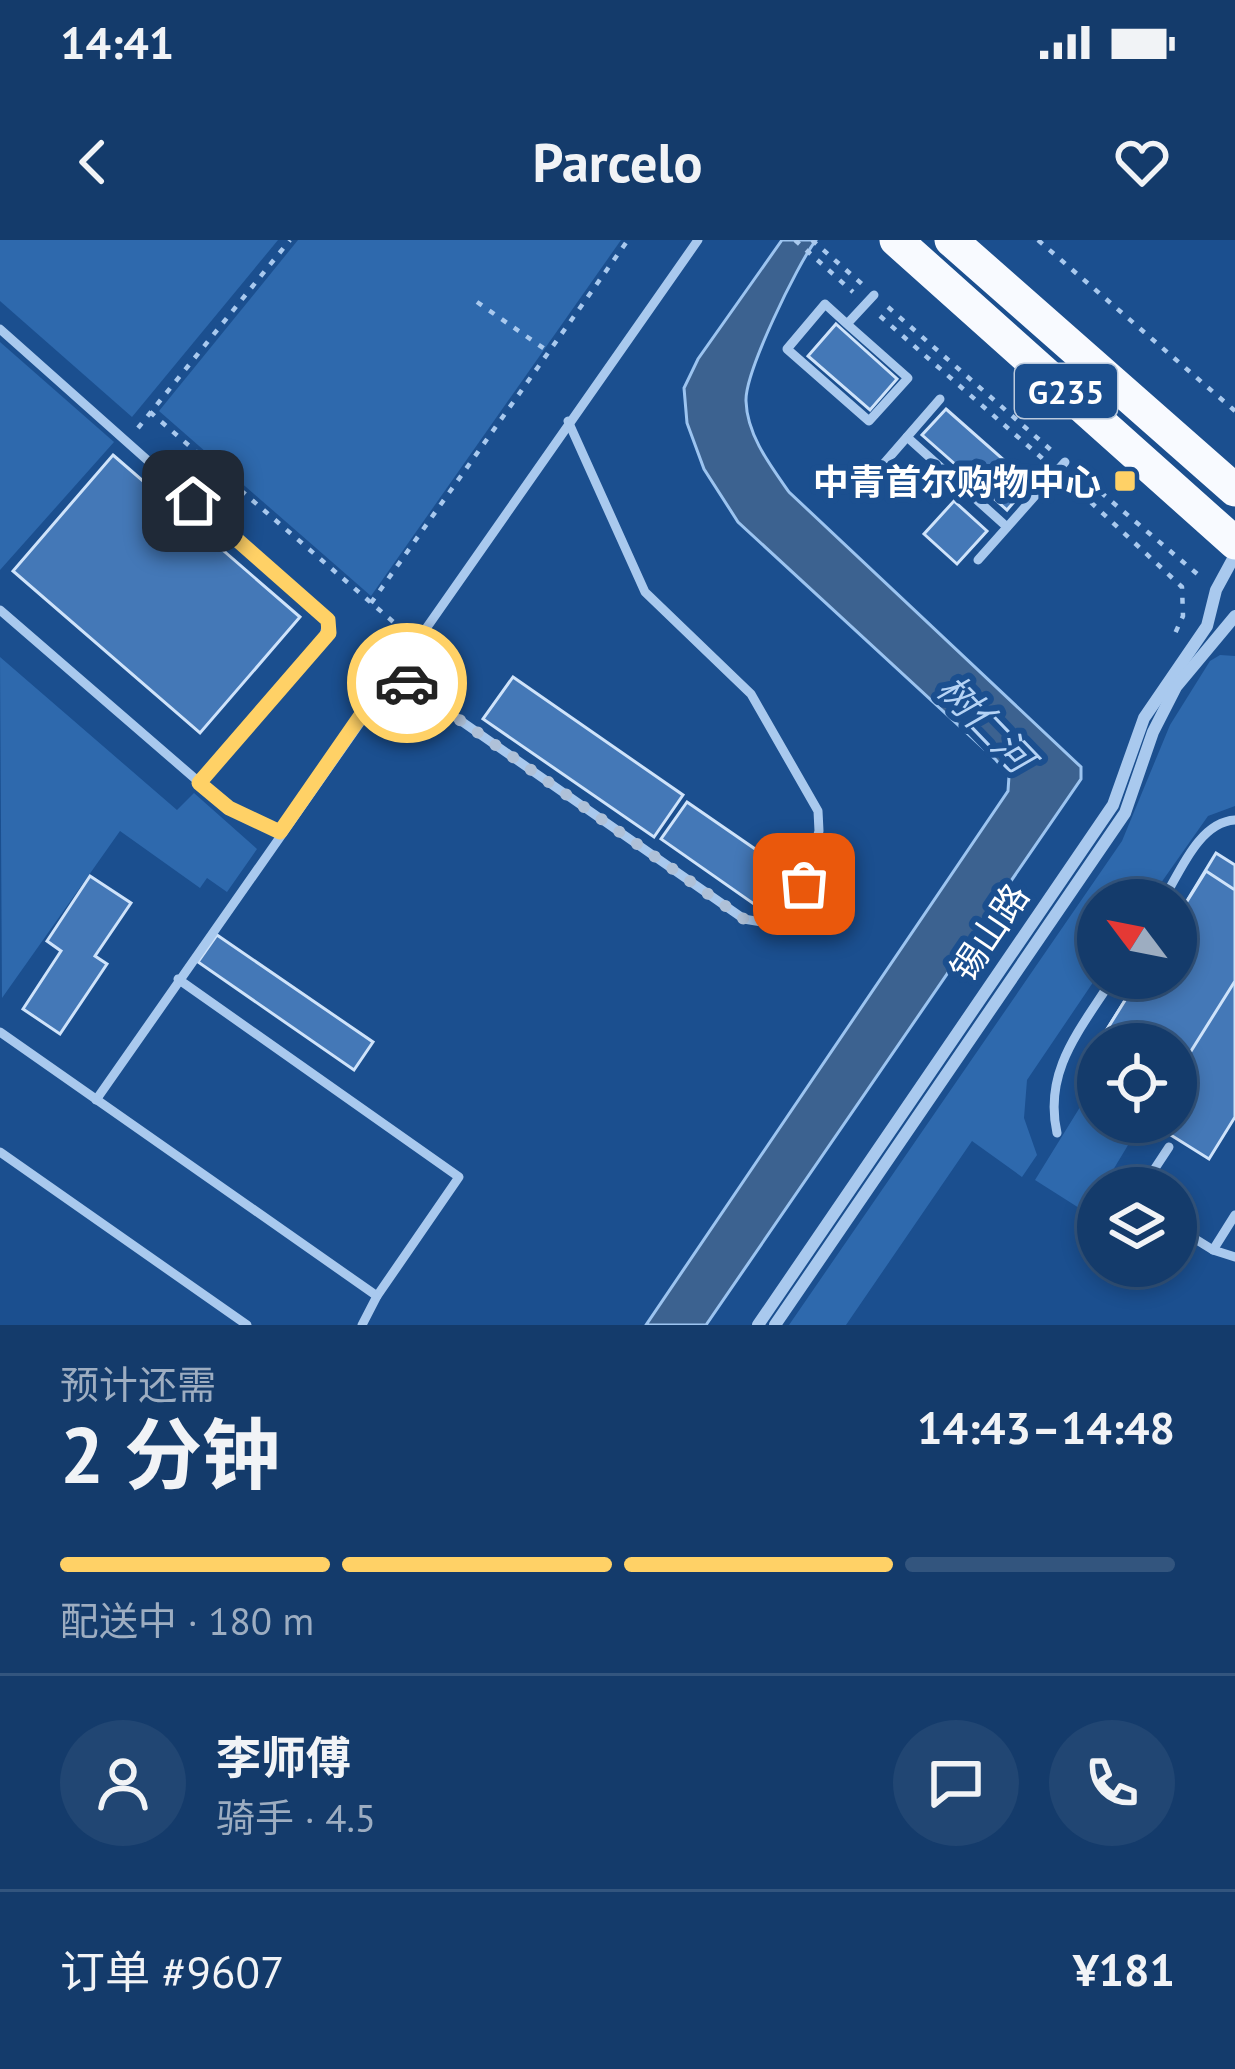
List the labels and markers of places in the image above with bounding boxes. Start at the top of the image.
pin [142,450,244,552]
place label: 中青首尔购物中心 [813,458,1101,505]
marker: 中青首尔购物中心 [1112,468,1138,494]
pin [753,833,855,935]

